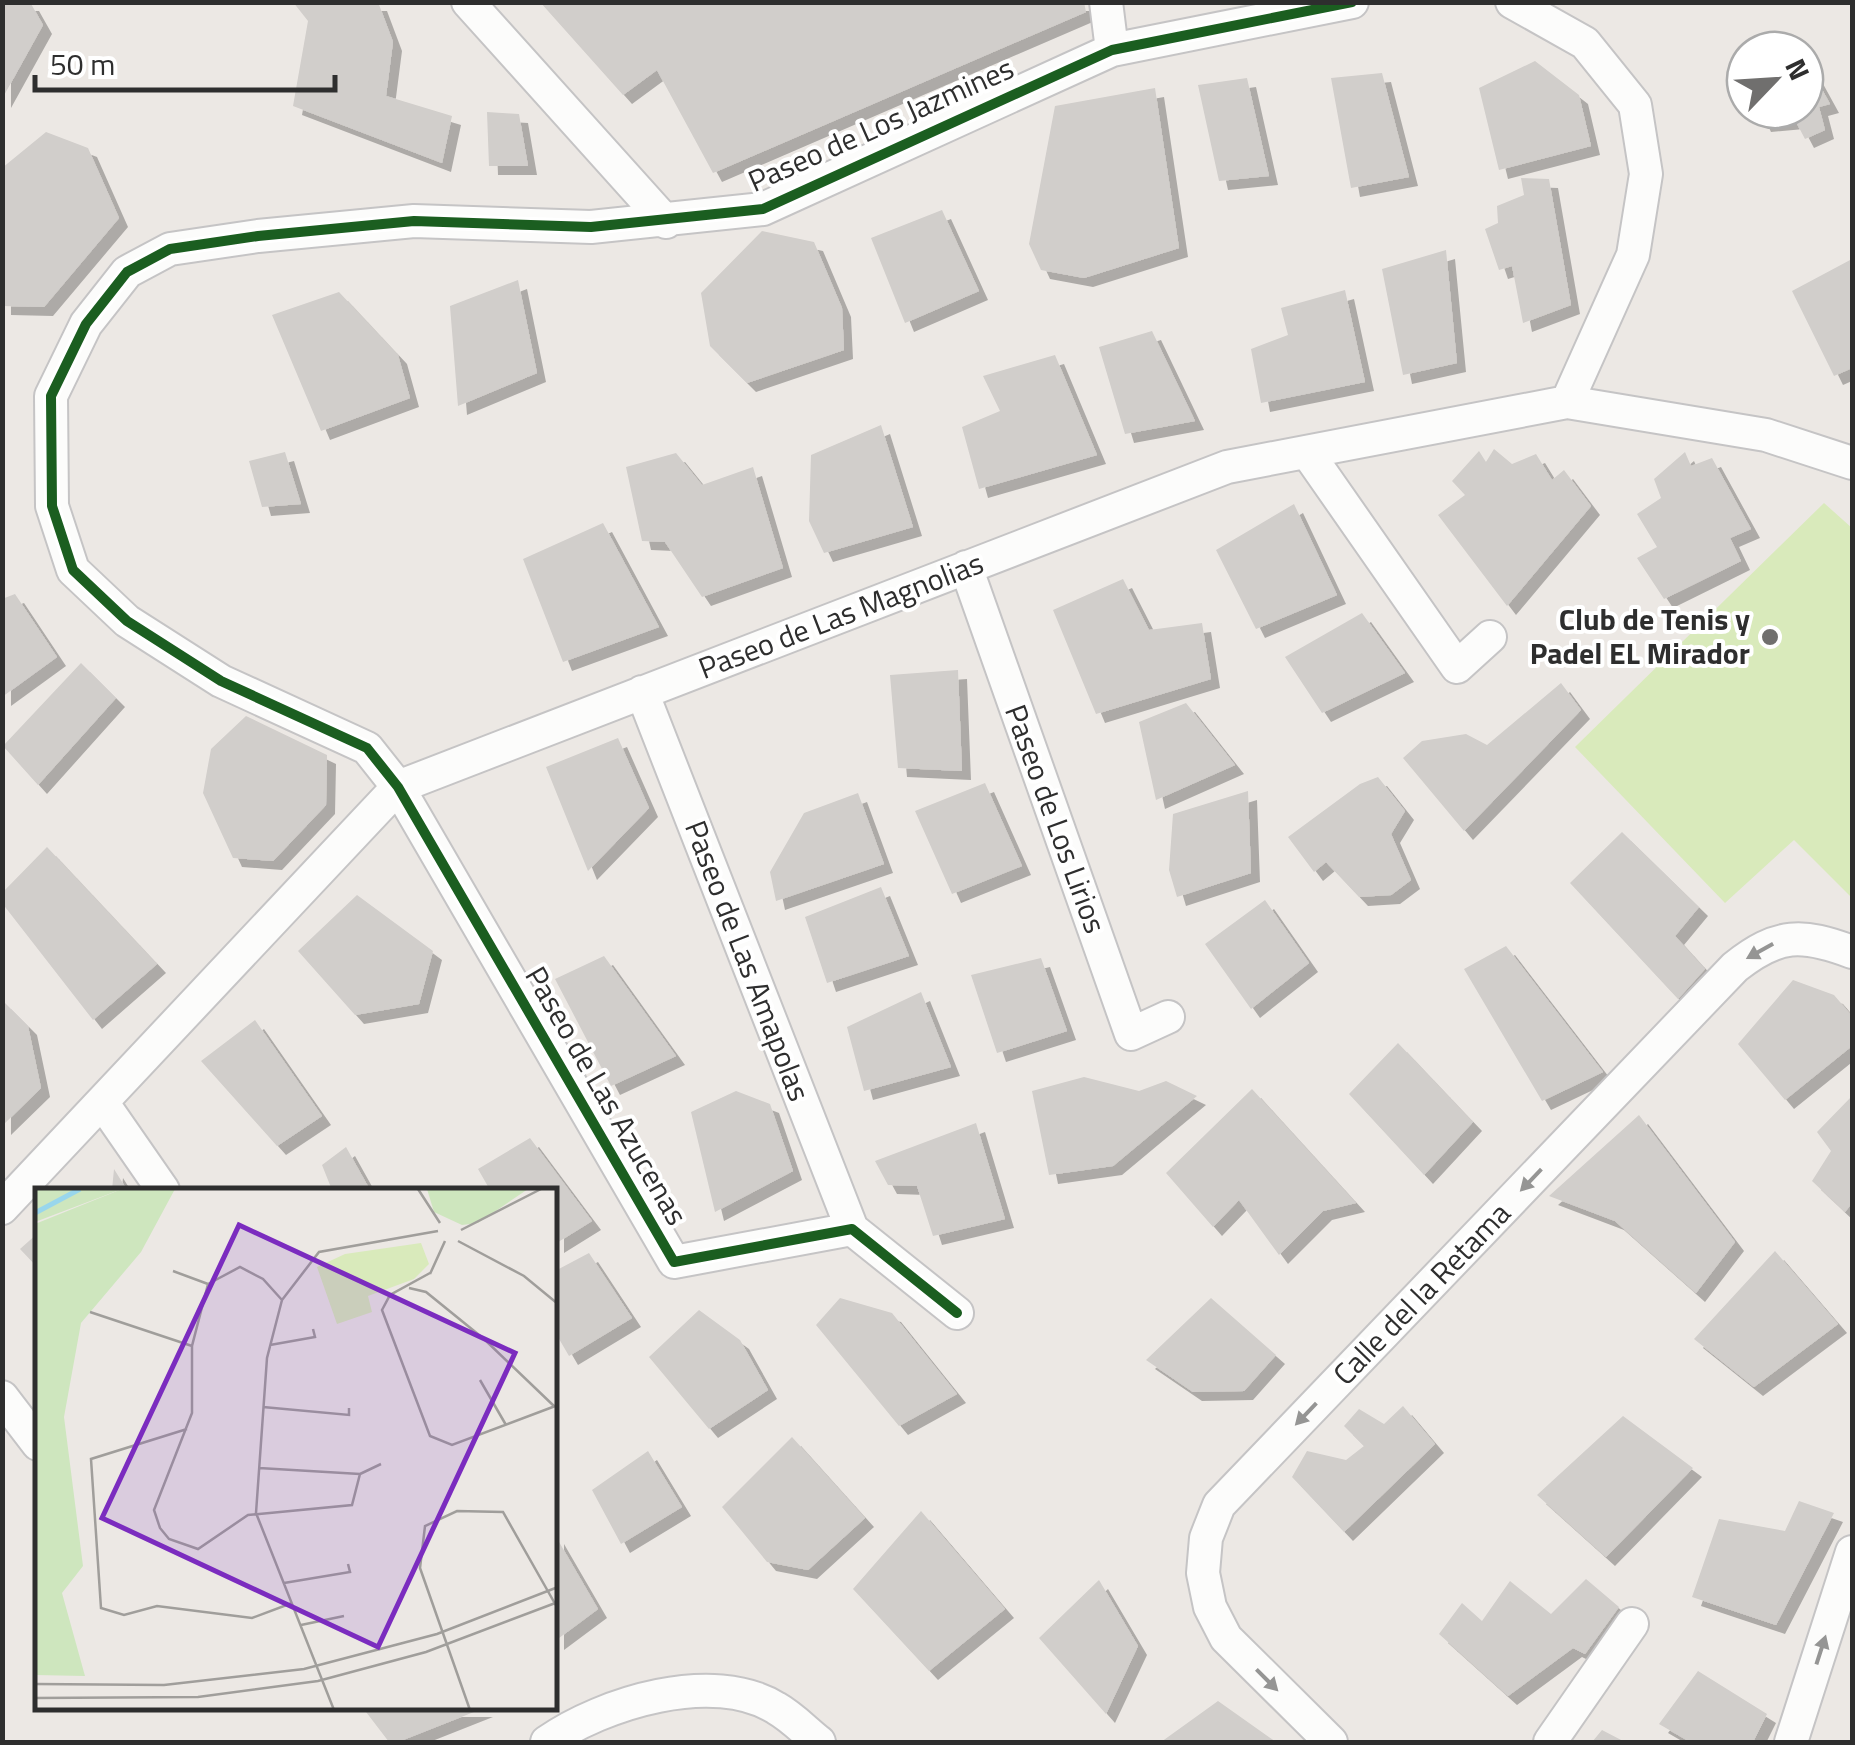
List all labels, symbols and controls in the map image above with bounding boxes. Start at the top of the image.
scale bar [35,30,335,92]
north arrow [1725,30,1825,130]
text: 50 m [50,41,115,87]
street label: Paseo de Los Jazmines [740,45,1021,203]
text: N [1775,51,1822,87]
street label: Paseo de Las Magnolias [691,540,990,691]
place label: Club de Tenis y Padel EL Mirador [1530,596,1750,676]
marker: Club de Tenis y Padel EL Mirador [1759,626,1781,648]
street label: Paseo de Los Lirios [993,698,1119,939]
street label: Paseo de Las Amapolas [673,814,823,1108]
one-way arrow [1746,942,1775,959]
street label: Paseo de Las Azucenas [514,957,700,1234]
one-way arrow [1520,1167,1543,1191]
inset map [35,1188,558,1710]
street label: Calle del la Retama [1322,1191,1521,1395]
one-way arrow [1295,1402,1318,1426]
one-way arrow [1814,1634,1829,1664]
one-way arrow [1255,1667,1279,1691]

